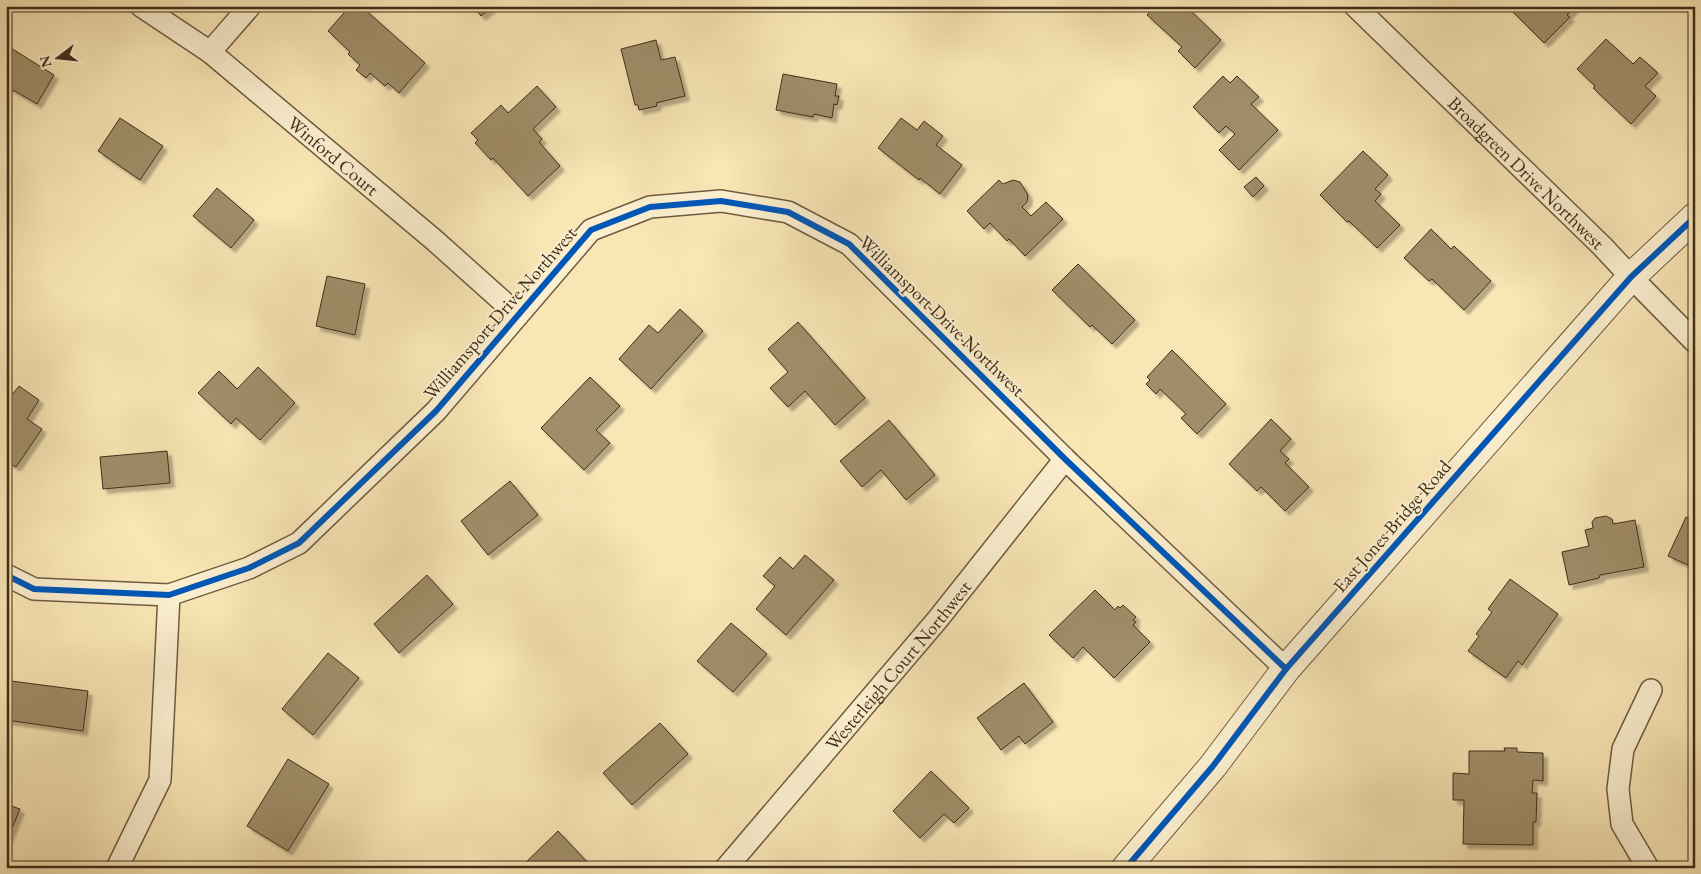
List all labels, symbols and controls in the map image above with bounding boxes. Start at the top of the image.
north arrow [32,32,82,82]
text: N [35,53,56,70]
street label: Broadgreen Drive Northwest [1443,91,1610,255]
street label: Winford Court [283,110,384,201]
street label: Williamsport Drive Northwest [418,221,582,405]
street label: Williamsport Drive Northwest [854,230,1030,402]
street label: East Jones Bridge Road [1327,454,1457,598]
street label: Westerleigh Court Northwest [819,575,977,755]

